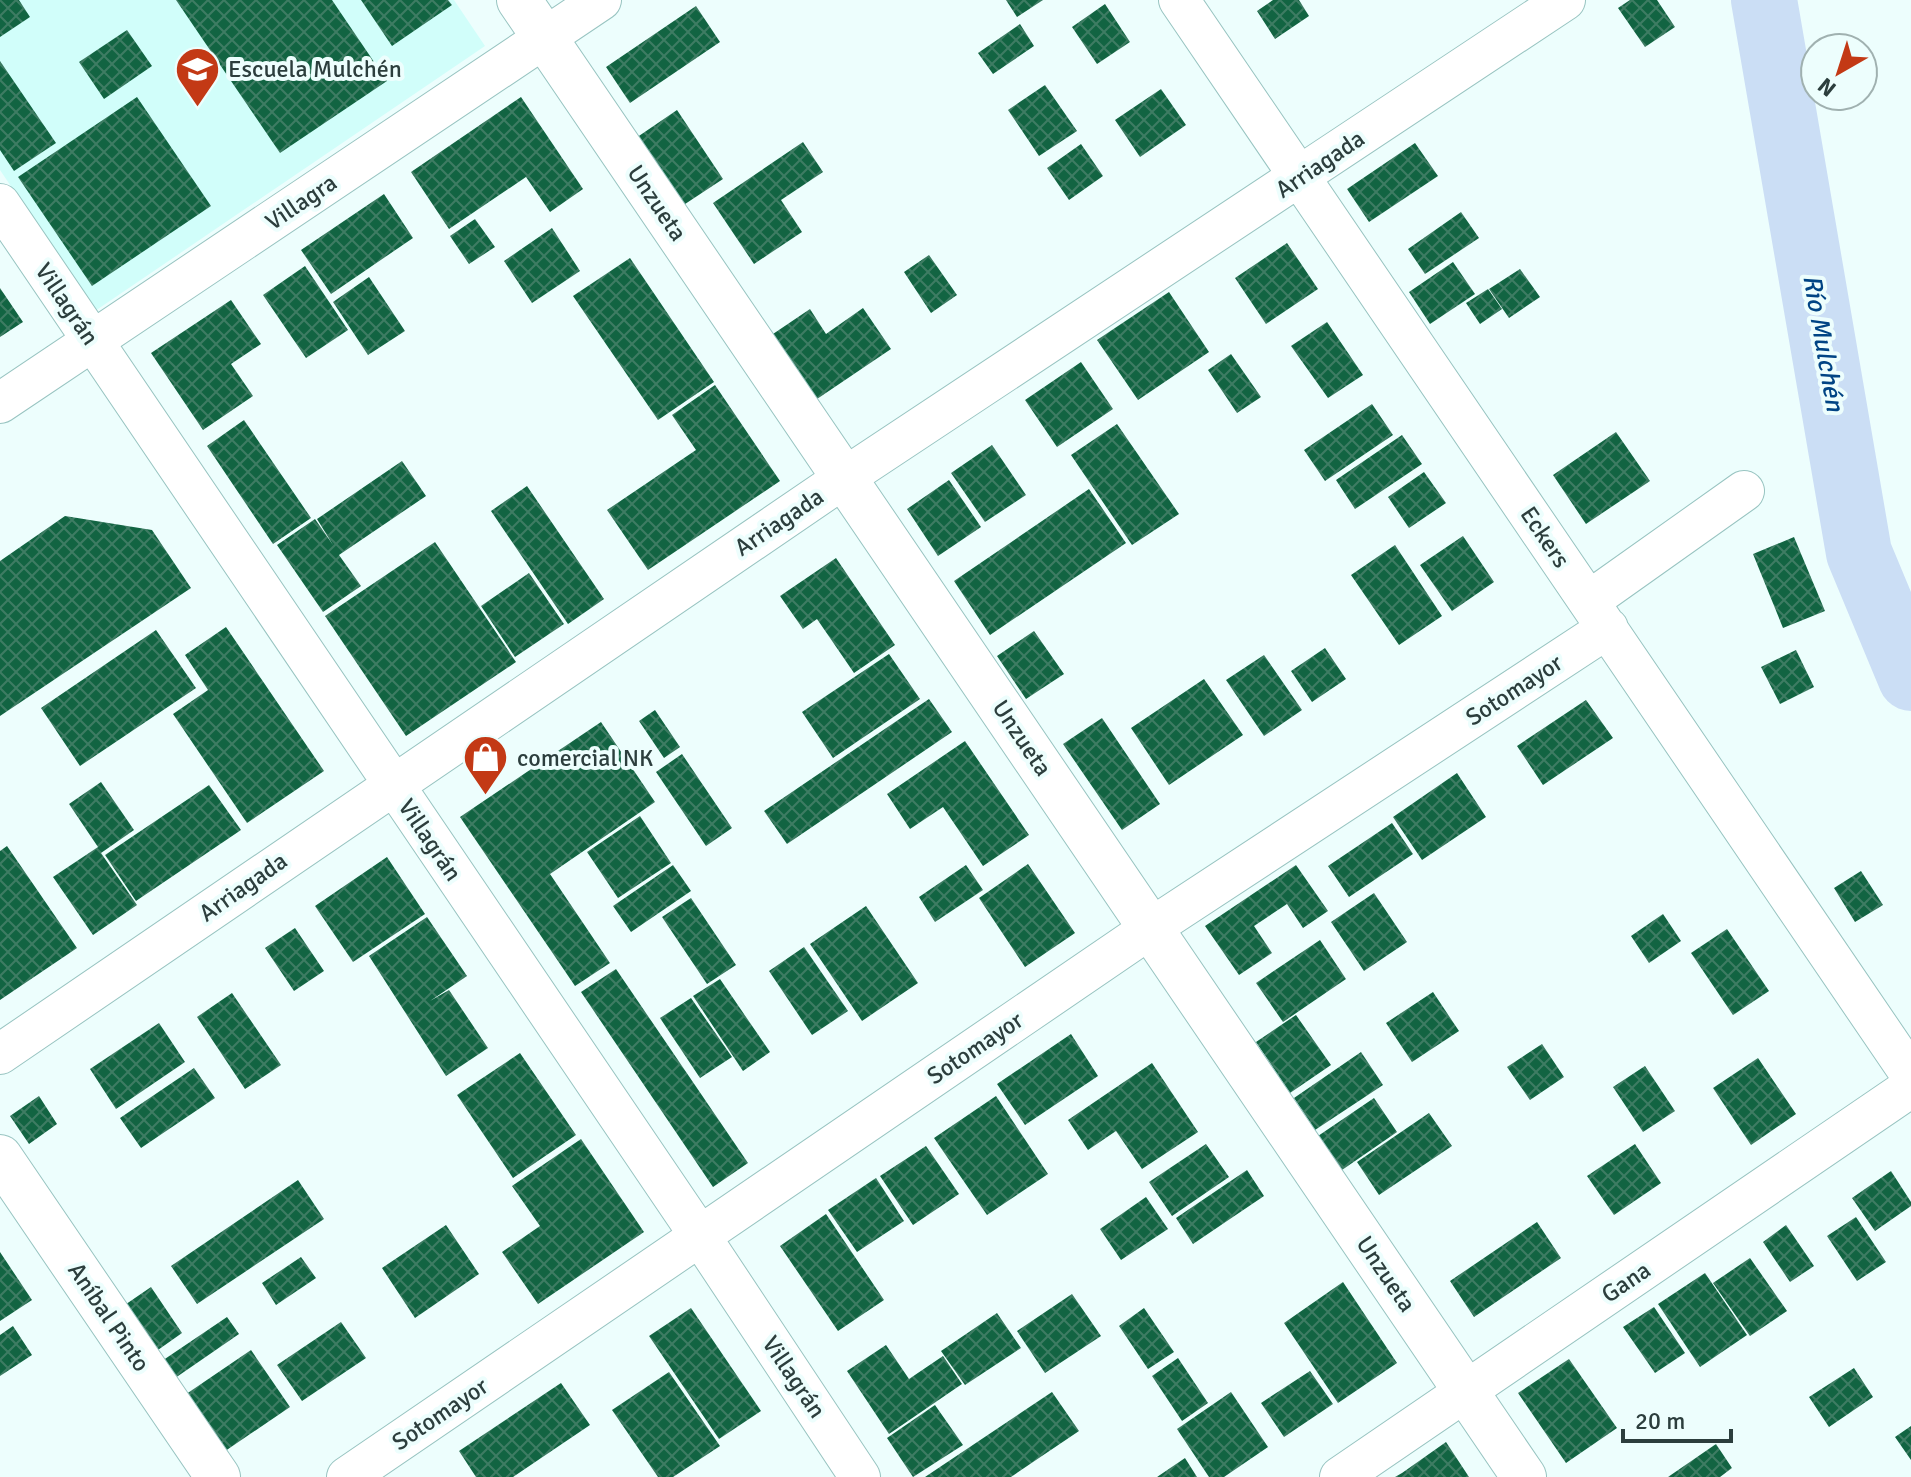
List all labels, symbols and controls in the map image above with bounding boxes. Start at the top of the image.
north arrow [1799,32,1879,112]
school or university icon: Escuela Mulchén [173,45,221,108]
place label: Escuela Mulchén [228,54,402,84]
text: N [1812,72,1841,102]
street label: Arriagada [1270,123,1370,205]
street label: Unzueta [621,159,693,247]
street label: Villagra [260,167,342,237]
street label: Villagrán [29,257,105,351]
water label: Río Mulchén [1795,272,1851,415]
street label: Arriagada [729,481,829,563]
street label: Eckers [1514,501,1576,573]
street label: Sotomayor [1460,648,1568,732]
street label: Unzueta [986,694,1058,782]
shop icon: comercial NK [462,734,510,797]
place label: comercial NK [517,743,653,773]
street label: Villagrán [392,793,468,887]
street label: Arriagada [193,846,293,928]
street label: Sotomayor [921,1005,1029,1091]
street label: Unzueta [1350,1230,1422,1318]
street label: Gana [1596,1255,1656,1309]
street label: Aníbal Pinto [62,1257,156,1377]
street label: Villagrán [756,1330,832,1424]
street label: Sotomayor [386,1371,494,1457]
scale bar [1623,1393,1731,1443]
text: 20 m [1635,1406,1685,1436]

